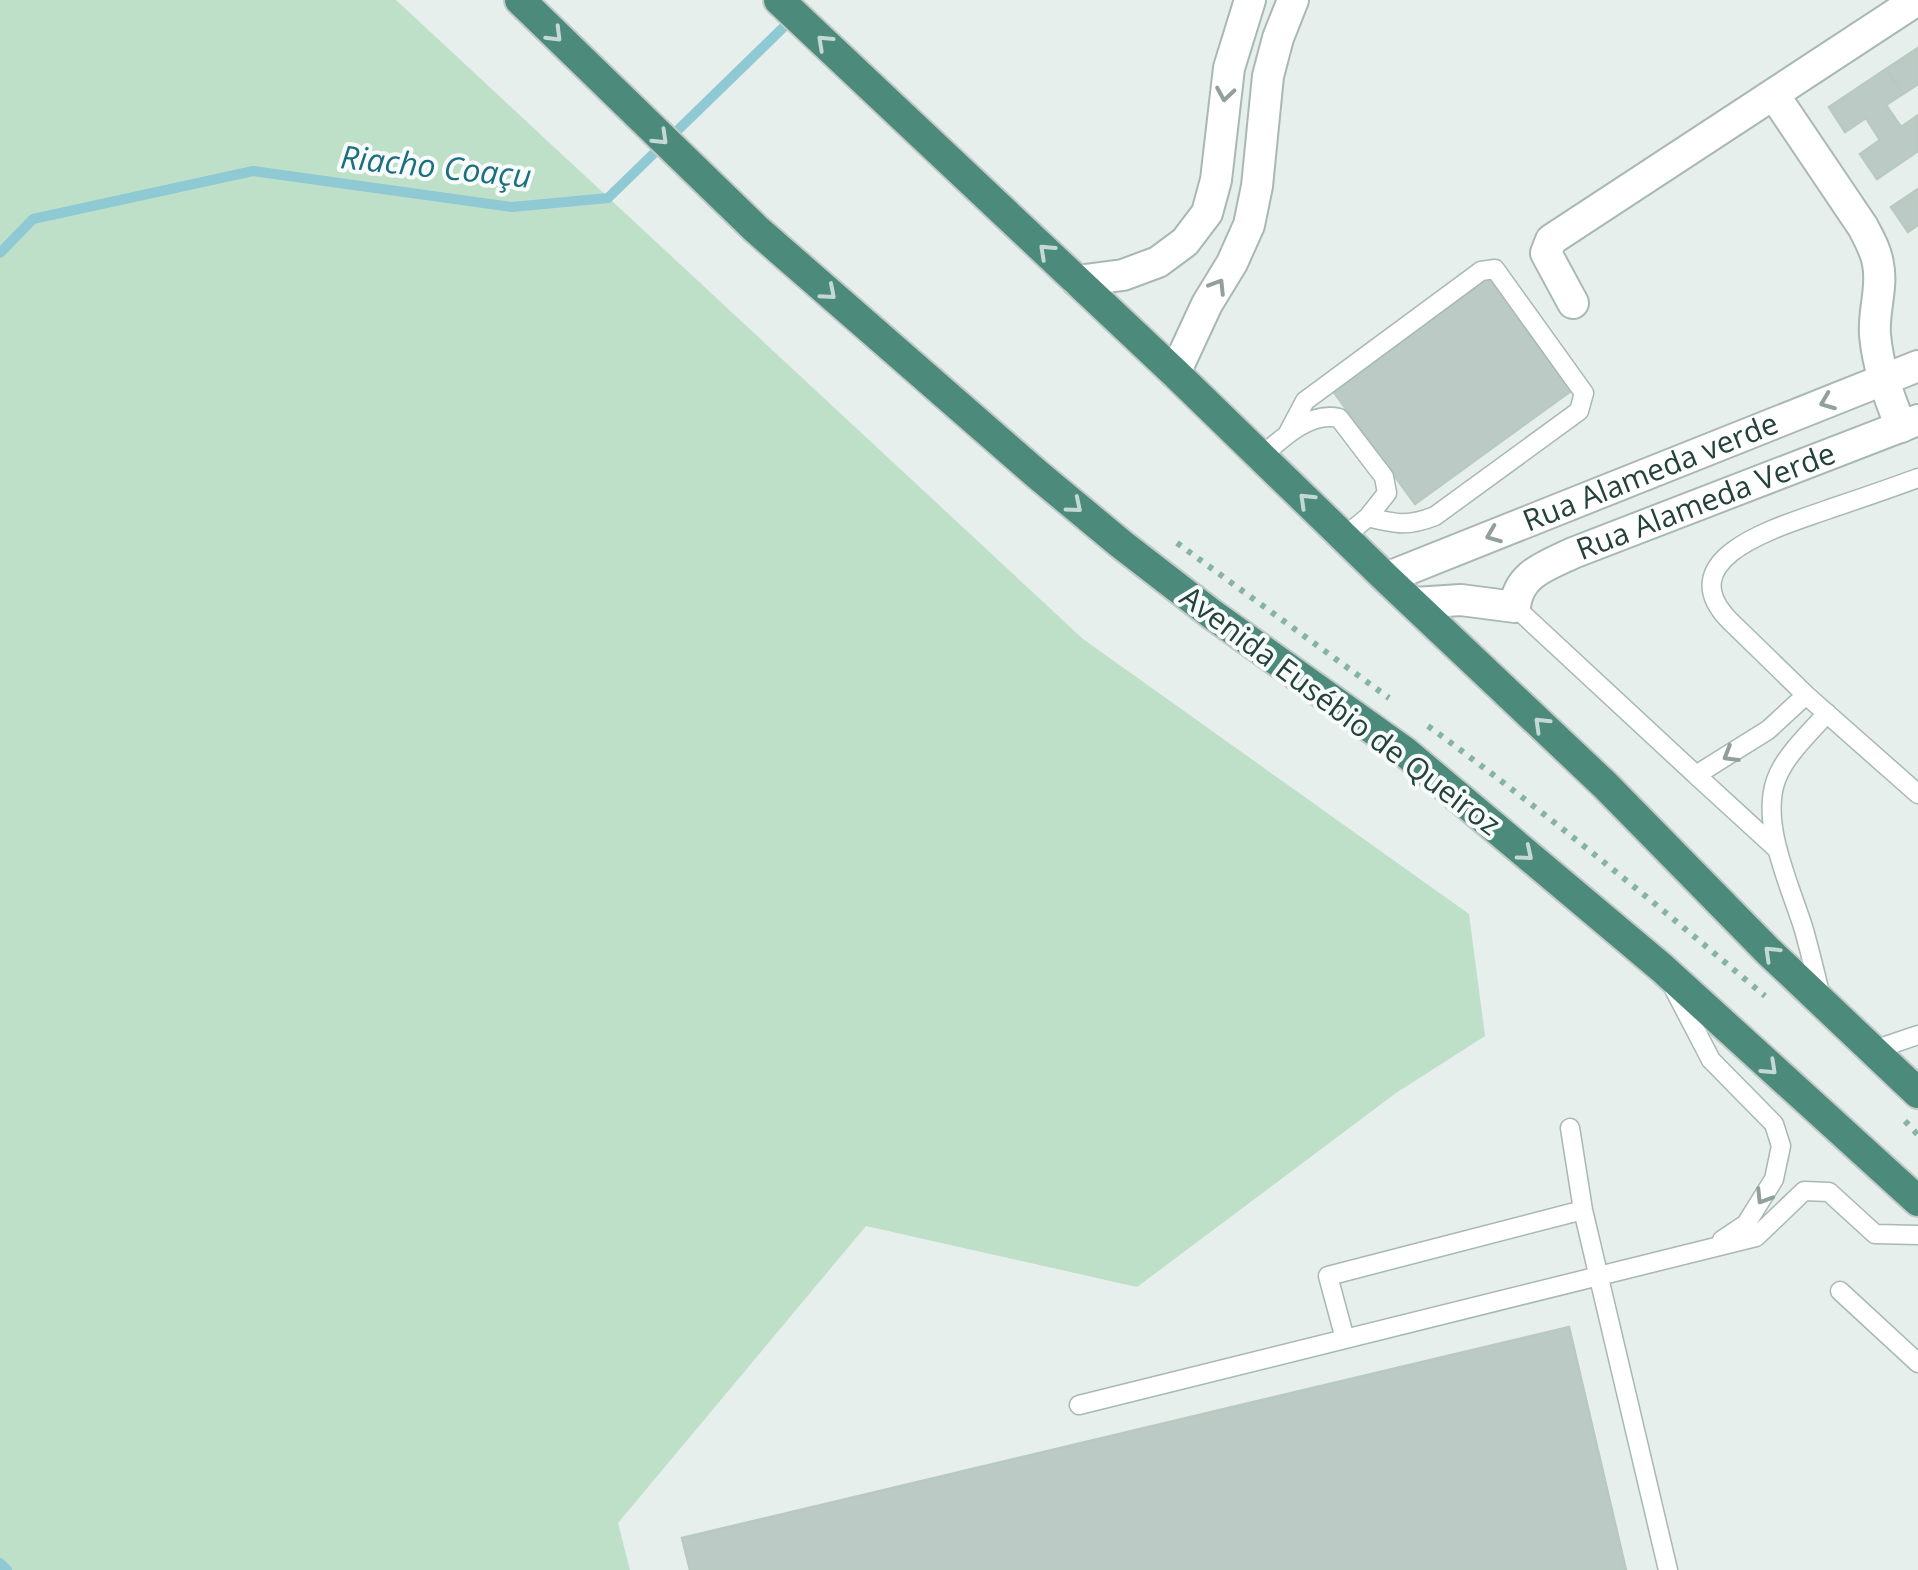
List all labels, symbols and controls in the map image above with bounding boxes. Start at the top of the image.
one-way arrow [544,24,562,42]
one-way arrow [817,36,836,54]
one-way arrow [1215,86,1236,102]
one-way arrow [649,126,668,144]
water label: Riacho Coaçu [339,134,534,197]
one-way arrow [1039,245,1058,263]
one-way arrow [1206,279,1225,297]
one-way arrow [817,282,836,300]
one-way arrow [1820,391,1837,411]
street label: Rua Alameda verde [1517,402,1784,540]
street label: Rua Alameda Verde [1570,432,1841,569]
one-way arrow [1064,494,1082,512]
one-way arrow [1299,494,1317,512]
one-way arrow [1485,524,1503,544]
street label: Avenida Eusébio de Queiroz [1172,576,1509,844]
one-way arrow [1534,718,1553,736]
one-way arrow [1723,743,1741,762]
one-way arrow [1515,842,1533,860]
one-way arrow [1765,947,1783,965]
one-way arrow [1758,1056,1777,1074]
one-way arrow [1756,1186,1775,1204]

